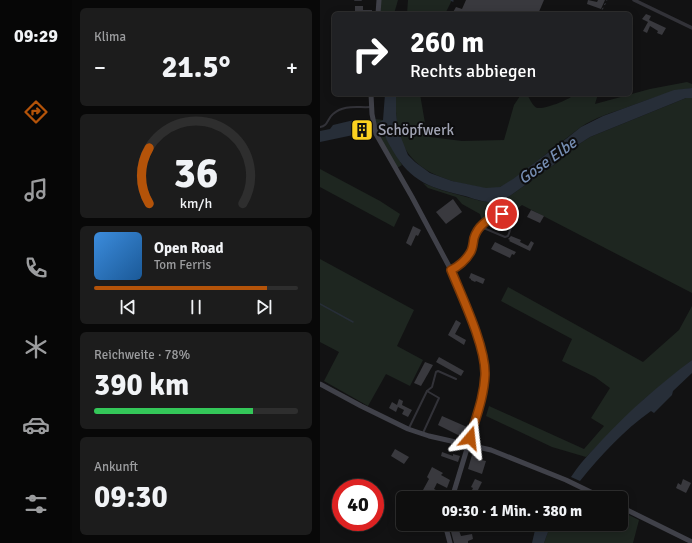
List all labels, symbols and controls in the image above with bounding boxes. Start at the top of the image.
text: 09:29 [14,25,58,47]
text: 260 m [410,26,484,60]
icon: right [344,28,396,80]
text: Klima [94,29,126,45]
text: 21.5° [161,49,231,86]
text: − [94,54,106,81]
text: + [286,54,298,81]
text: Rechts abbiegen [410,60,536,82]
icon: directions [22,98,50,126]
building icon: Schöpfwerk [349,117,375,143]
place label: Schöpfwerk [378,121,454,139]
water label: Gose Elbe [514,132,582,189]
text: 36 [174,148,218,199]
icon: music [22,176,50,204]
text: km/h [180,194,212,211]
pin [485,197,519,231]
icon: arrive [491,203,513,225]
text: Open Road [154,239,224,257]
icon: phone [22,254,50,282]
text: Tom Ferris [154,257,211,273]
icon: previous [117,296,139,318]
icon: pause [185,296,207,318]
icon: next [253,296,275,318]
icon: climate [22,333,50,361]
text: Reichweite · 78% [94,347,190,363]
text: 390 km [94,367,189,404]
icon: car [22,411,50,439]
position arrow [449,417,491,459]
text: Ankunft [94,459,138,475]
text: 09:30 [94,479,168,516]
speed limit sign: 40 [332,479,384,531]
icon: filters [22,490,50,518]
text: 09:30 · 1 Min. · 380 m [442,502,582,520]

